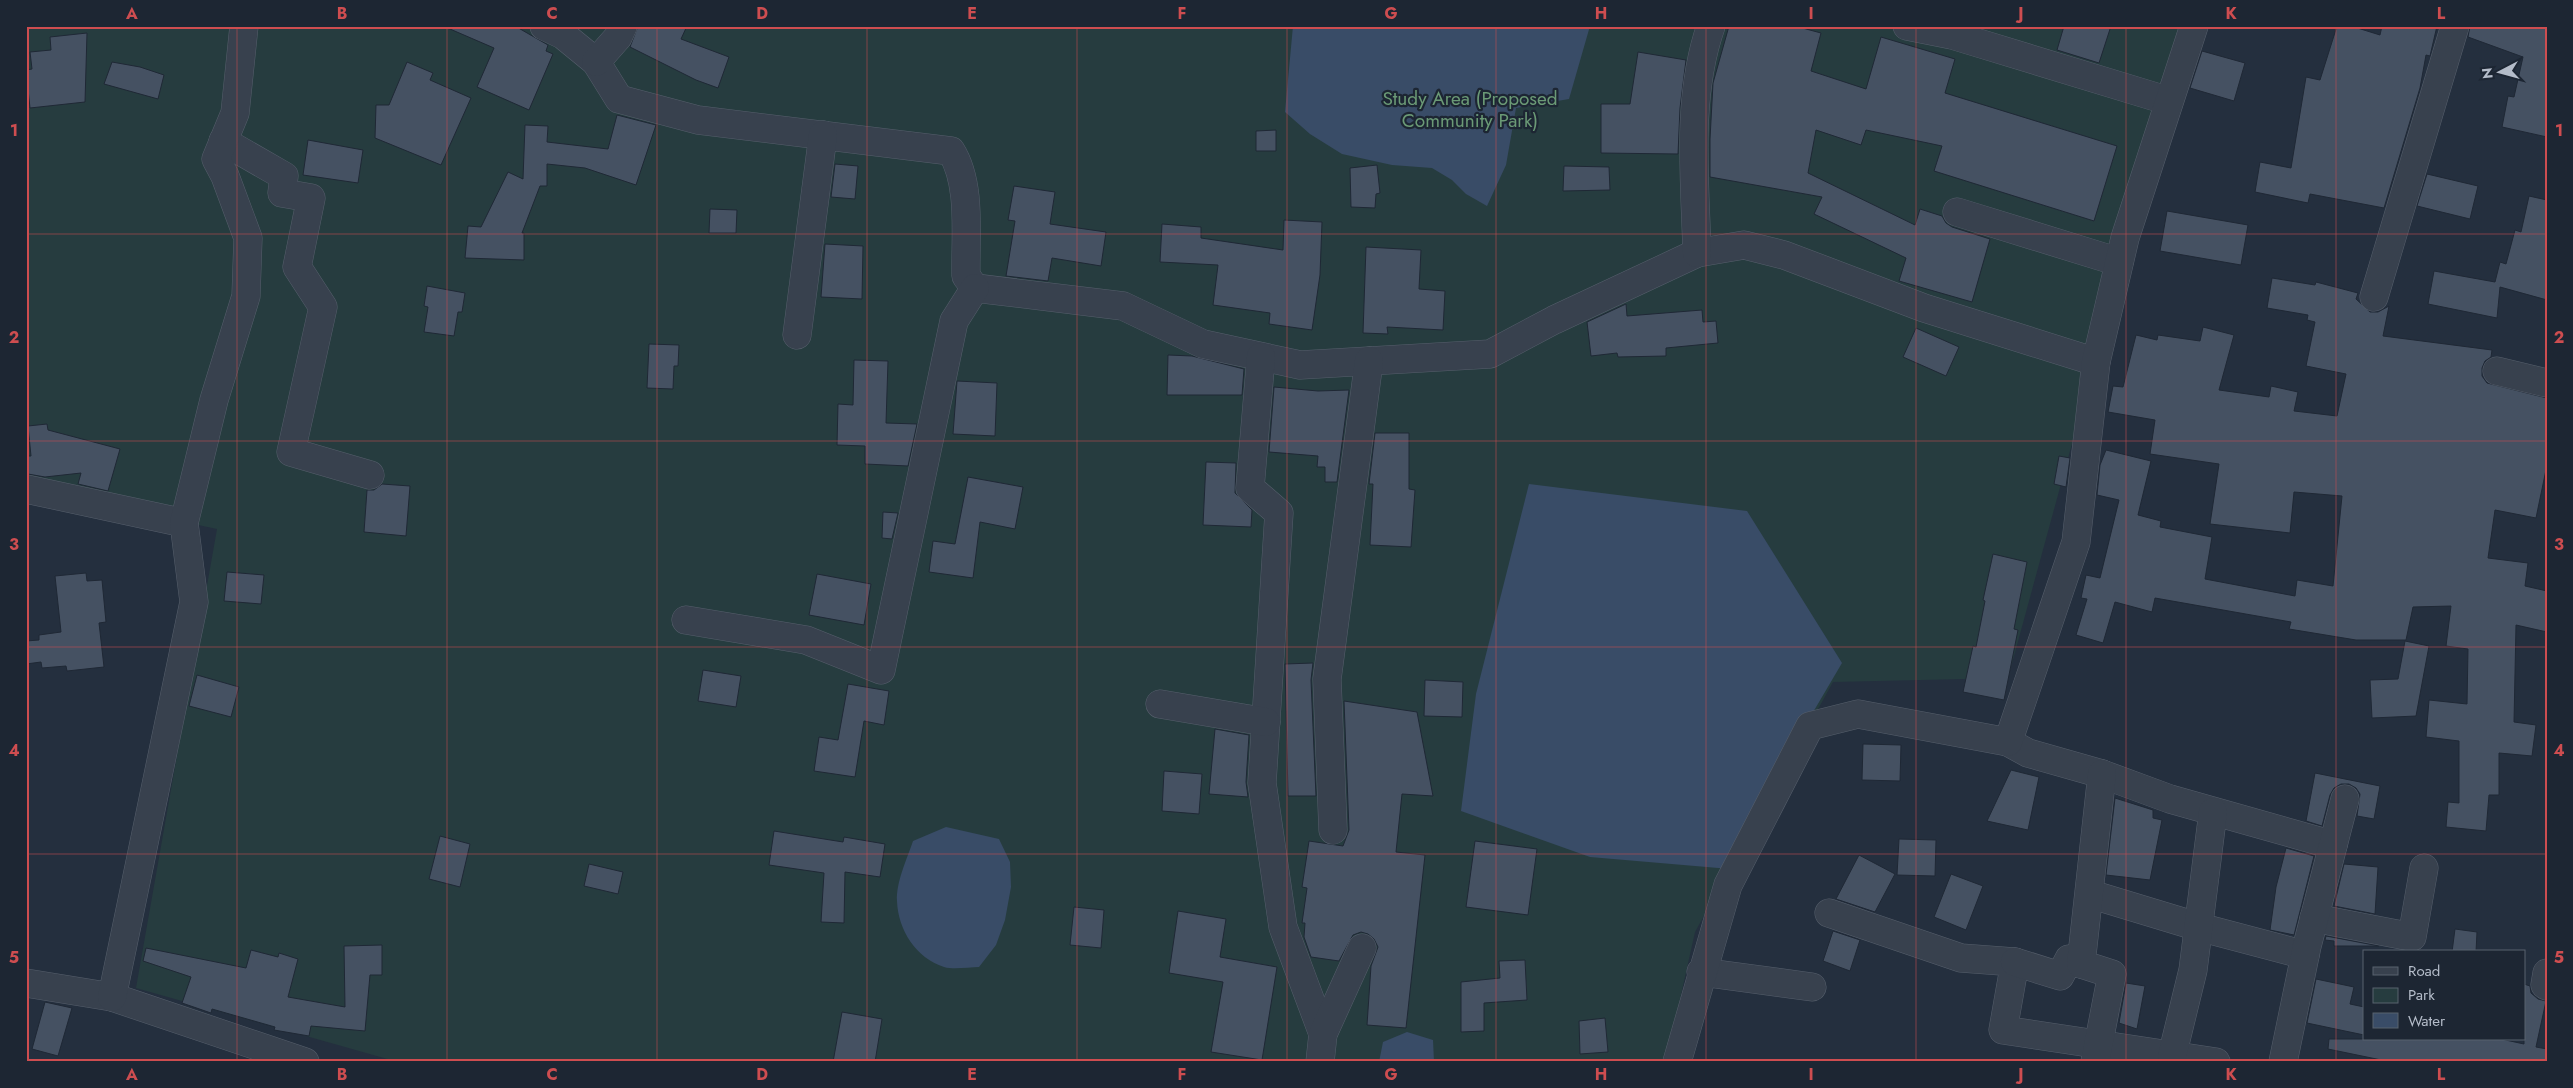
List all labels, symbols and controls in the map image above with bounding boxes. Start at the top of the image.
text: A [125,2,138,25]
text: B [337,2,347,25]
text: C [546,2,558,25]
text: D [756,2,768,25]
text: E [967,2,977,25]
text: F [1178,2,1186,25]
text: G [1384,2,1398,25]
text: H [1595,2,1607,25]
text: I [1808,2,1814,25]
text: J [2015,2,2024,25]
text: K [2225,2,2237,25]
text: L [2437,2,2446,25]
north arrow [2476,48,2526,98]
text: N [2477,67,2498,80]
park label: Study Area (Proposed Community Park) [1382,85,1558,134]
text: 1 [10,119,18,142]
text: 1 [2555,119,2563,142]
text: 2 [9,326,19,349]
text: 2 [2554,326,2564,349]
text: 3 [9,533,19,556]
text: 3 [2554,533,2564,556]
text: 4 [8,739,20,762]
text: 4 [2553,739,2565,762]
text: 5 [9,946,19,969]
text: 5 [2554,946,2564,969]
legend [2363,950,2526,1040]
text: Road [2408,960,2440,982]
text: Park [2408,984,2435,1006]
text: Water [2408,1010,2446,1032]
text: A [125,1063,138,1086]
text: B [337,1063,347,1086]
text: C [546,1063,558,1086]
text: D [756,1063,768,1086]
text: E [967,1063,977,1086]
text: F [1178,1063,1186,1086]
text: G [1384,1063,1398,1086]
text: H [1595,1063,1607,1086]
text: I [1808,1063,1814,1086]
text: J [2015,1063,2024,1086]
text: K [2225,1063,2237,1086]
text: L [2437,1063,2446,1086]

